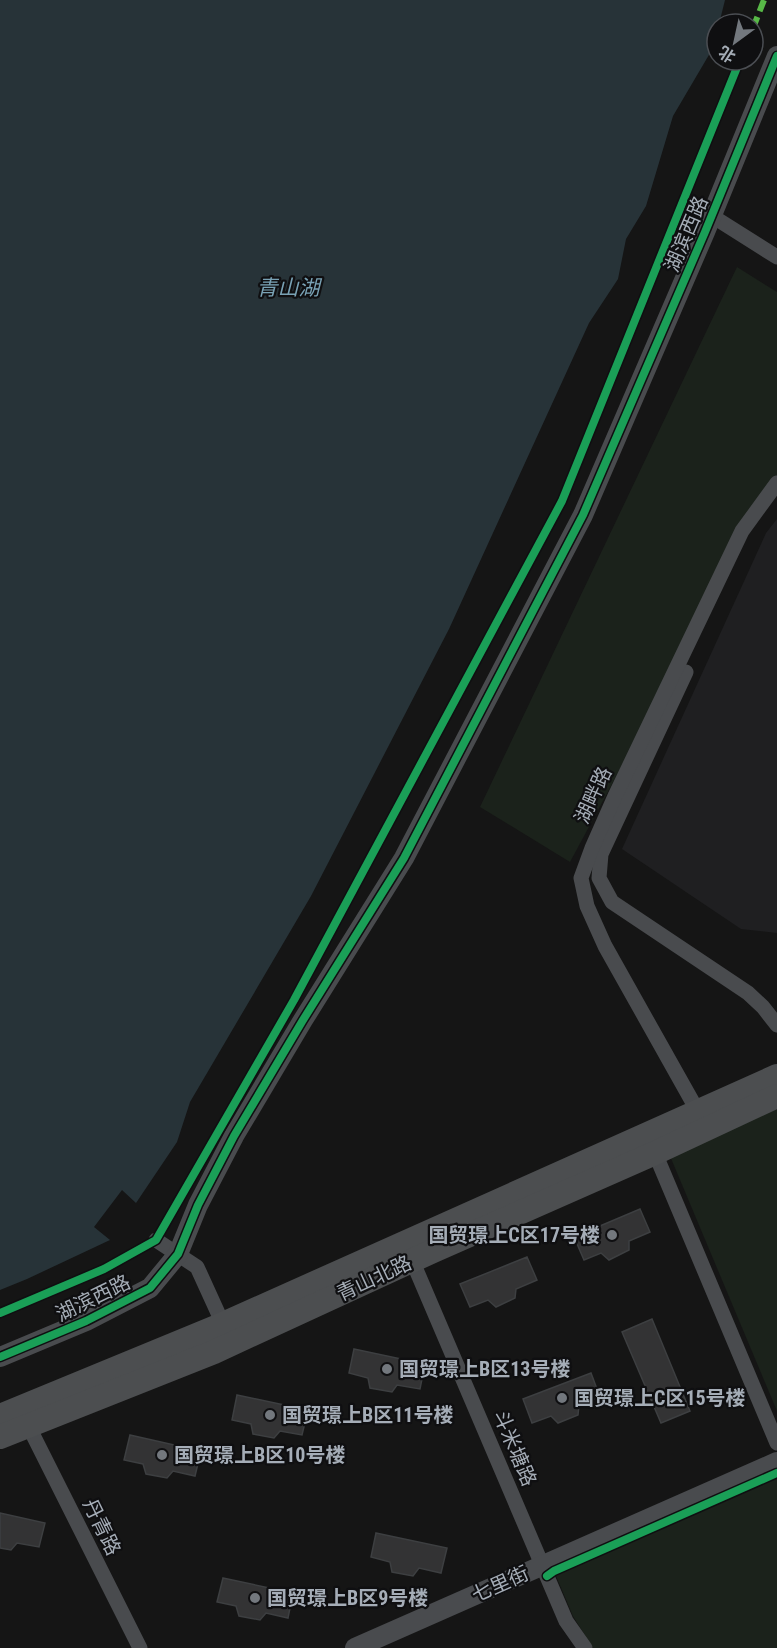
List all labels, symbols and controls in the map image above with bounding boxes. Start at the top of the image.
north arrow [705,12,765,72]
text: 北 [715,42,739,66]
street label: 湖滨西路 [659,192,713,276]
water label: 青山湖 [257,276,322,300]
street label: 湖畔路 [569,763,617,827]
place label: 国贸璟上C区17号楼 [428,1223,600,1247]
marker: 国贸璟上C区17号楼 [605,1228,619,1242]
street label: 青山北路 [333,1250,415,1306]
street label: 湖滨西路 [52,1270,134,1326]
place label: 国贸璟上B区13号楼 [399,1357,570,1381]
marker: 国贸璟上B区13号楼 [380,1362,394,1376]
place label: 国贸璟上C区15号楼 [574,1386,746,1410]
marker: 国贸璟上C区15号楼 [555,1391,569,1405]
place label: 国贸璟上B区11号楼 [282,1403,453,1427]
street label: 斗米塘路 [488,1406,542,1490]
marker: 国贸璟上B区11号楼 [263,1408,277,1422]
place label: 国贸璟上B区10号楼 [174,1443,345,1467]
marker: 国贸璟上B区10号楼 [155,1448,169,1462]
street label: 丹青路 [78,1495,126,1559]
street label: 七里街 [468,1561,532,1607]
place label: 国贸璟上B区9号楼 [267,1586,428,1610]
marker: 国贸璟上B区9号楼 [248,1591,262,1605]

